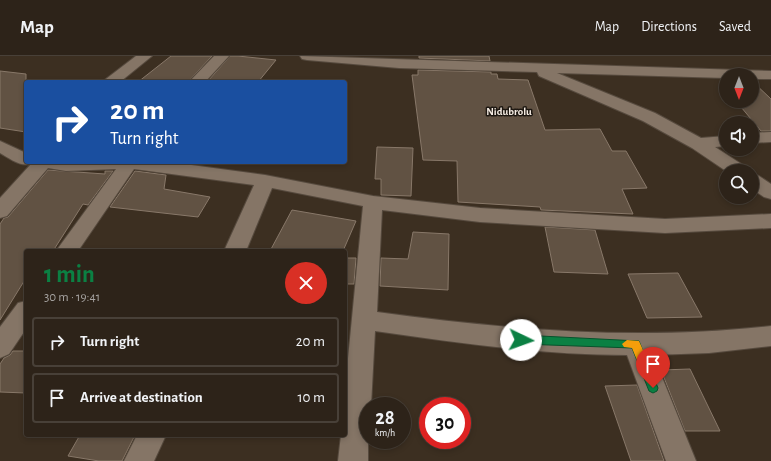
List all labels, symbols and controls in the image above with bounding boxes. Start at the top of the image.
text: Map [20,18,54,37]
text: Map [595,20,619,34]
text: Directions [641,20,697,34]
text: Saved [719,20,751,34]
north arrow [719,68,759,108]
map controls [719,68,759,204]
icon: right [44,96,96,148]
text: 20 m [110,97,165,125]
district label: Nidubrolu [486,106,532,117]
button: sound [719,116,759,156]
text: Turn right [110,130,179,148]
button: search [719,164,759,204]
button: close [285,262,327,304]
text: 1 min [44,263,95,287]
text: 30 m · 19:41 [44,291,100,304]
position arrow [500,319,542,361]
icon: right [46,331,68,353]
text: Turn right [80,334,139,349]
text: 20 m [296,334,325,349]
pin [636,347,670,388]
icon: arrive [642,353,664,375]
icon: arrive [46,387,68,409]
text: Arrive at destination [80,390,203,405]
text: 10 m [297,390,325,405]
speed limit sign: 30 [419,397,471,449]
text: 28 [375,408,395,428]
text: km/h [375,428,395,438]

